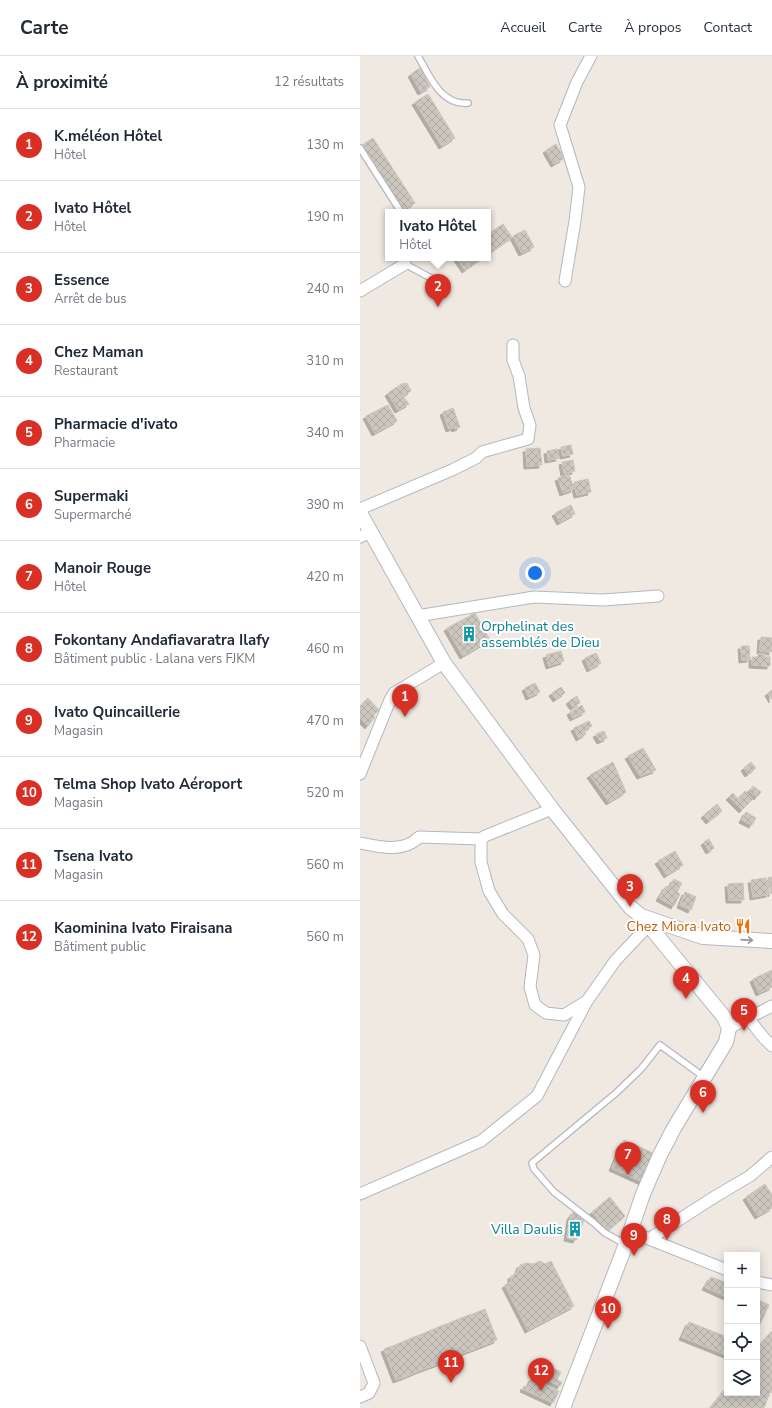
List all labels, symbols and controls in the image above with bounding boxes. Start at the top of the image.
text: Carte [20,15,68,41]
text: Accueil [500,18,546,37]
text: Carte [568,18,602,37]
text: À propos [624,18,682,37]
text: Contact [704,18,752,37]
text: À proximité [16,71,108,94]
text: 12 résultats [274,73,344,91]
text: K.méléon Hôtel [54,126,162,146]
text: 1 [25,136,33,154]
text: 130 m [306,136,344,154]
text: Hôtel [54,146,86,164]
text: Ivato Hôtel [54,198,131,218]
text: 2 [25,208,33,226]
text: 190 m [306,208,344,226]
popup [385,209,491,261]
text: Ivato Hôtel [399,216,477,236]
text: Hôtel [54,218,86,236]
text: Hôtel [399,236,432,254]
text: Essence [54,270,110,290]
pin: 2 [425,274,451,307]
text: 3 [25,280,33,298]
text: 240 m [306,280,344,298]
text: Arrêt de bus [54,290,126,308]
text: Chez Maman [54,342,144,362]
text: 4 [25,352,33,370]
text: 310 m [306,352,344,370]
text: Restaurant [54,362,118,380]
text: Pharmacie d'ivato [54,414,178,434]
text: 5 [25,424,33,442]
text: 340 m [306,424,344,442]
text: Pharmacie [54,434,115,452]
text: Supermaki [54,486,128,506]
text: 6 [25,496,33,514]
text: 390 m [306,496,344,514]
text: Supermarché [54,506,131,524]
text: Manoir Rouge [54,558,151,578]
your location [525,563,545,583]
text: 7 [25,568,33,586]
text: 420 m [306,568,344,586]
text: Hôtel [54,578,86,596]
place label: Orphelinat des assemblés de Dieu [481,617,599,652]
building icon: Orphelinat des assemblés de Dieu [460,625,478,643]
text: Fokontany Andafiavaratra Ilafy [54,630,269,650]
text: 8 [25,640,33,658]
text: 460 m [306,640,344,658]
text: Bâtiment public · Lalana vers FJKM [54,650,255,668]
pin: 1 [392,684,418,717]
text: Ivato Quincaillerie [54,702,180,722]
text: 9 [25,712,33,730]
text: 470 m [306,712,344,730]
text: Magasin [54,722,103,740]
text: Telma Shop Ivato Aéroport [54,774,242,794]
text: 10 [21,784,37,802]
text: 520 m [306,784,344,802]
text: Magasin [54,794,103,812]
text: Tsena Ivato [54,846,133,866]
text: 11 [21,856,37,874]
text: 560 m [306,856,344,874]
text: Magasin [54,866,103,884]
pin: 3 [617,874,643,907]
place label: Chez Miora Ivato [626,917,731,936]
restaurant icon: Chez Miora Ivato [734,917,752,935]
text: Kaominina Ivato Firaisana [54,918,233,938]
text: 12 [21,928,37,946]
text: 560 m [306,928,344,946]
one-way arrow [740,936,753,943]
text: Bâtiment public [54,938,146,956]
pin: 4 [673,966,699,999]
pin: 5 [731,998,757,1031]
pin: 6 [690,1080,716,1113]
pin: 7 [615,1142,641,1175]
pin: 8 [654,1207,680,1240]
place label: Villa Daulis [490,1220,563,1239]
building icon: Villa Daulis [566,1220,584,1238]
pin: 9 [621,1223,647,1256]
map controls [724,1252,760,1396]
button: + [724,1252,760,1288]
button: − [724,1288,760,1324]
pin: 10 [595,1296,621,1329]
button: locate [724,1324,760,1360]
pin: 11 [438,1350,464,1383]
pin: 12 [528,1358,554,1391]
button: layers [724,1360,760,1396]

